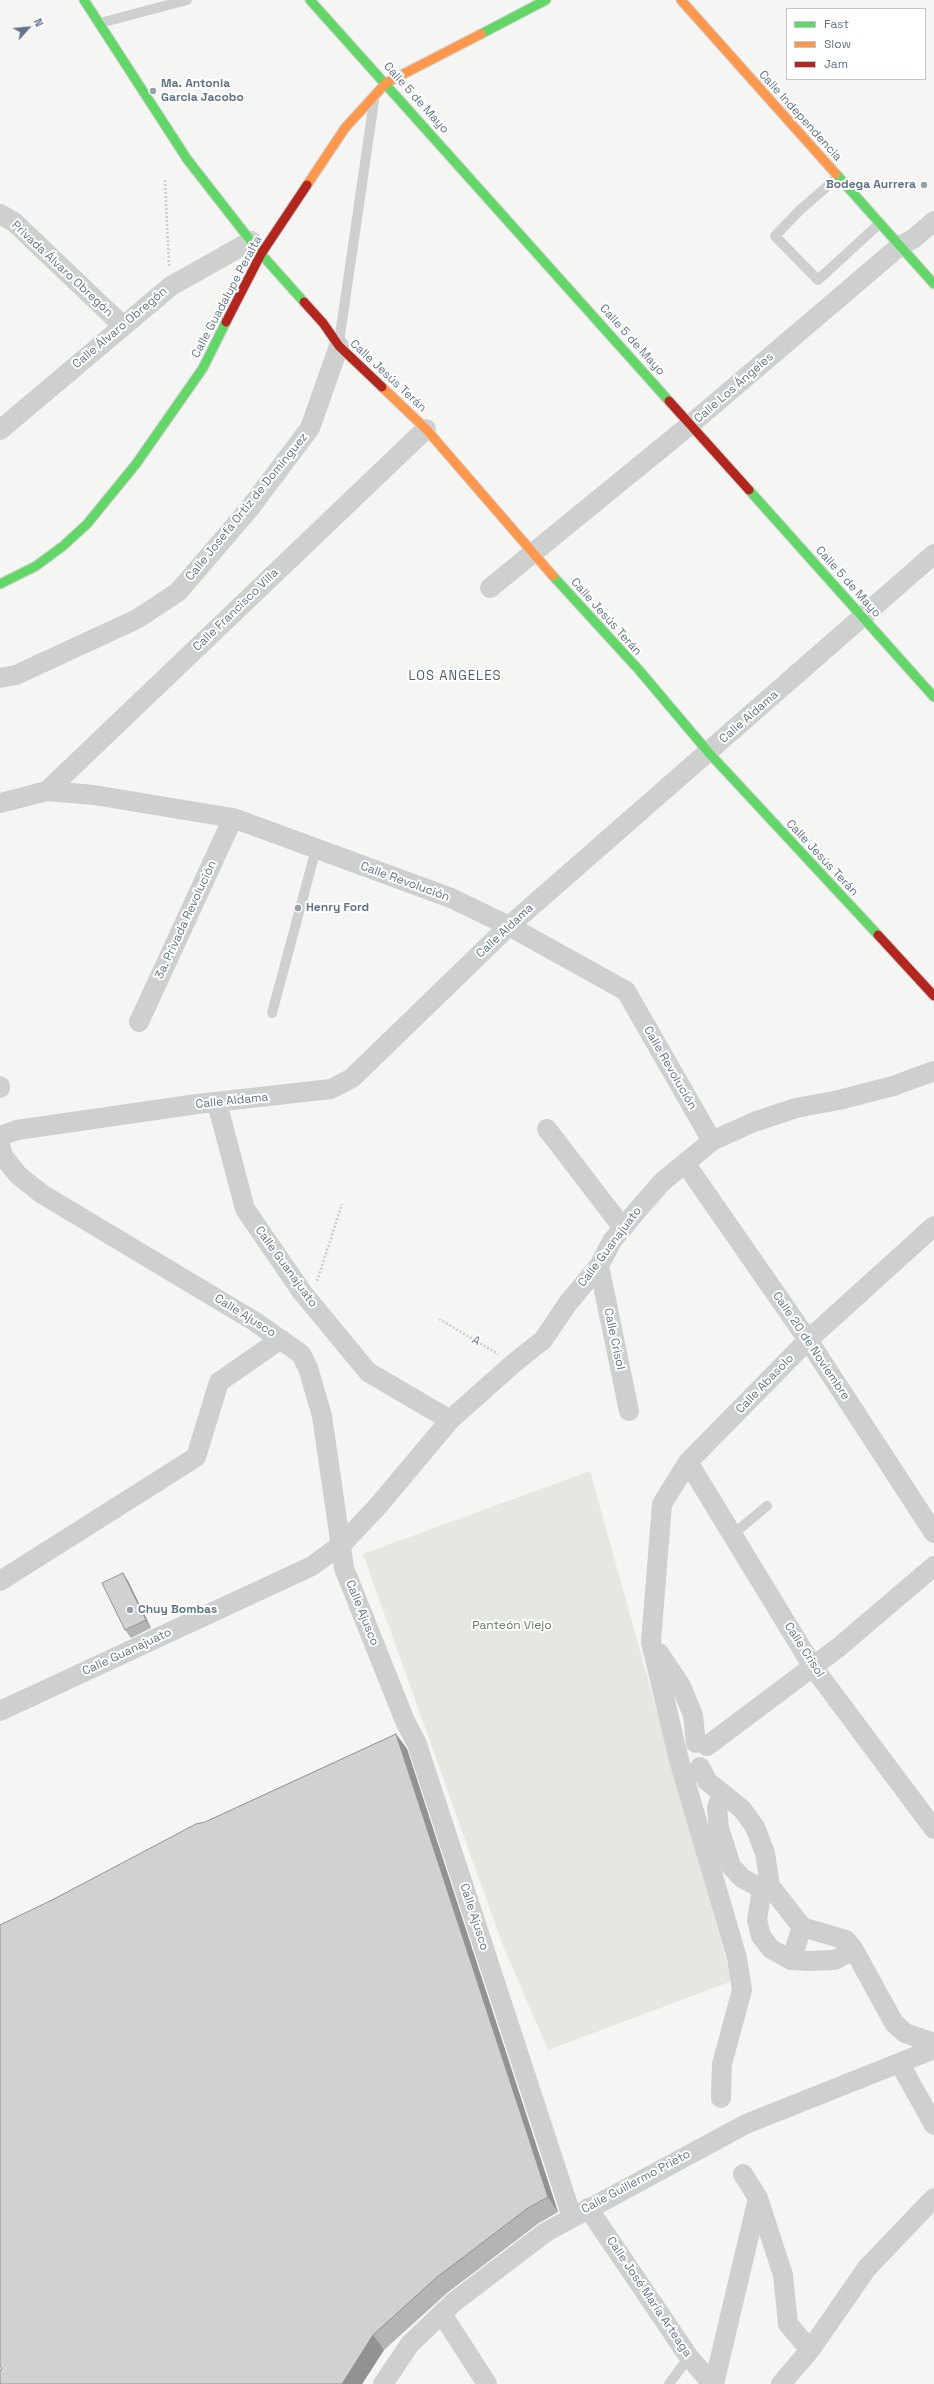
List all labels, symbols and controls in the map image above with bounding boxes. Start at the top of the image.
north arrow [8,8,48,48]
legend [786,8,926,80]
text: N [31,16,47,29]
text: Fast [824,16,849,32]
text: Slow [824,36,851,52]
text: Jam [824,56,848,72]
street label: Calle 5 de Mayo [380,59,452,137]
street label: Calle Independencia [755,68,845,164]
place label: Ma. Antonia Garcia Jacobo [161,77,244,105]
marker: Ma. Antonia Garcia Jacobo [148,86,158,96]
place label: Bodega Aurrera [826,178,916,192]
marker: Bodega Aurrera [919,180,929,190]
street label: Privada Álvaro Obregón [8,218,116,320]
street label: Calle Guadalupe Peralta [189,234,265,360]
street label: Calle Álvaro Obregón [70,284,170,372]
street label: Calle 5 de Mayo [596,301,668,379]
street label: Calle Jesús Terán [347,337,429,415]
street label: Calle Los Ángeles [692,350,776,426]
street label: Calle Josefa Ortiz de Domínguez [183,430,311,584]
street label: Calle 5 de Mayo [812,543,884,621]
street label: Calle Francisco Villa [190,566,282,654]
street label: Calle Jesús Terán [567,575,645,659]
district label: LOS ANGELES [409,668,501,684]
street label: Calle Aldama [717,688,781,746]
street label: Calle Jesús Terán [783,817,861,899]
street label: 3a. Privada Revolución [152,859,220,981]
street label: Calle Revolución [358,859,452,905]
place label: Henry Ford [306,901,369,915]
street label: Calle Aldama [473,901,537,961]
marker: Henry Ford [293,903,303,913]
street label: Calle Revolución [640,1024,700,1112]
street label: Calle Aldama [195,1090,269,1112]
street label: Calle Guanajuato [575,1204,645,1290]
street label: Calle Guanajuato [252,1224,320,1310]
street label: Calle 20 de Noviembre [769,1289,853,1403]
street label: Calle Ajusco [212,1291,278,1341]
street label: Calle Crisol [600,1307,628,1371]
street label: A [469,1333,483,1349]
street label: Calle Abasolo [733,1351,797,1417]
street label: Calle Ajusco [342,1578,382,1648]
place label: Chuy Bombas [138,1603,217,1617]
marker: Chuy Bombas [125,1605,135,1615]
park label: Panteón Viejo [472,1619,552,1633]
street label: Calle Crisol [781,1620,827,1680]
street label: Calle Guanajuato [80,1625,174,1679]
street label: Calle Ajusco [456,1882,492,1952]
street label: Calle Guillermo Prieto [579,2147,693,2217]
street label: Calle José María Arteaga [603,2234,695,2360]

